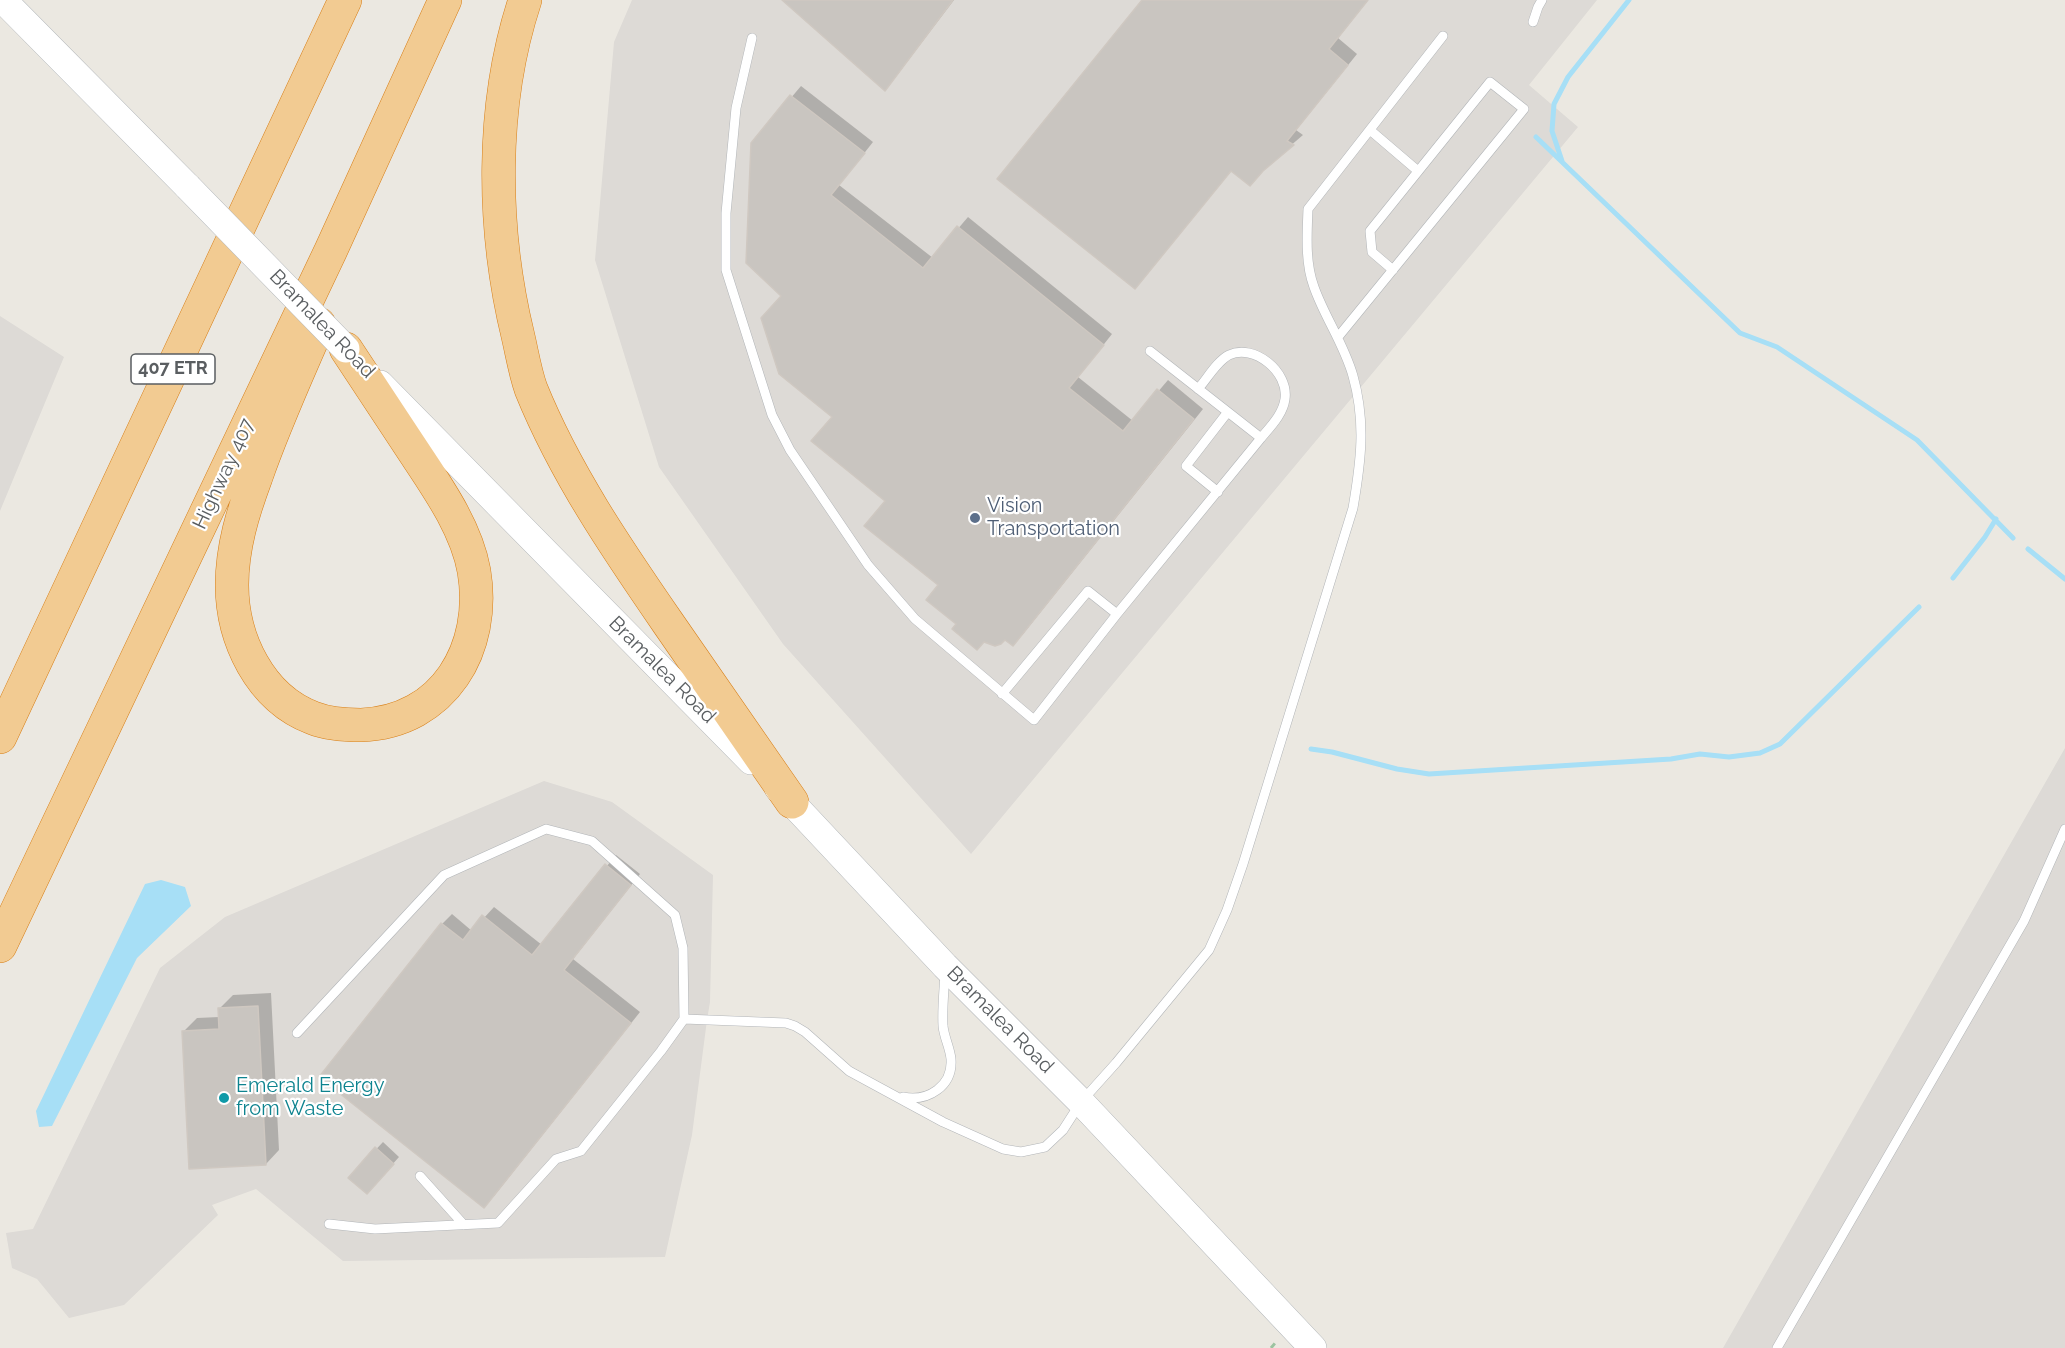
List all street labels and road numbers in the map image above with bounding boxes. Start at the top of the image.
street label: Bramalea Road [264,265,380,383]
road number: 407 ETR [131,354,215,384]
street label: Highway 407 [188,415,260,533]
street label: Bramalea Road [603,611,721,729]
street label: Bramalea Road [941,961,1059,1079]

